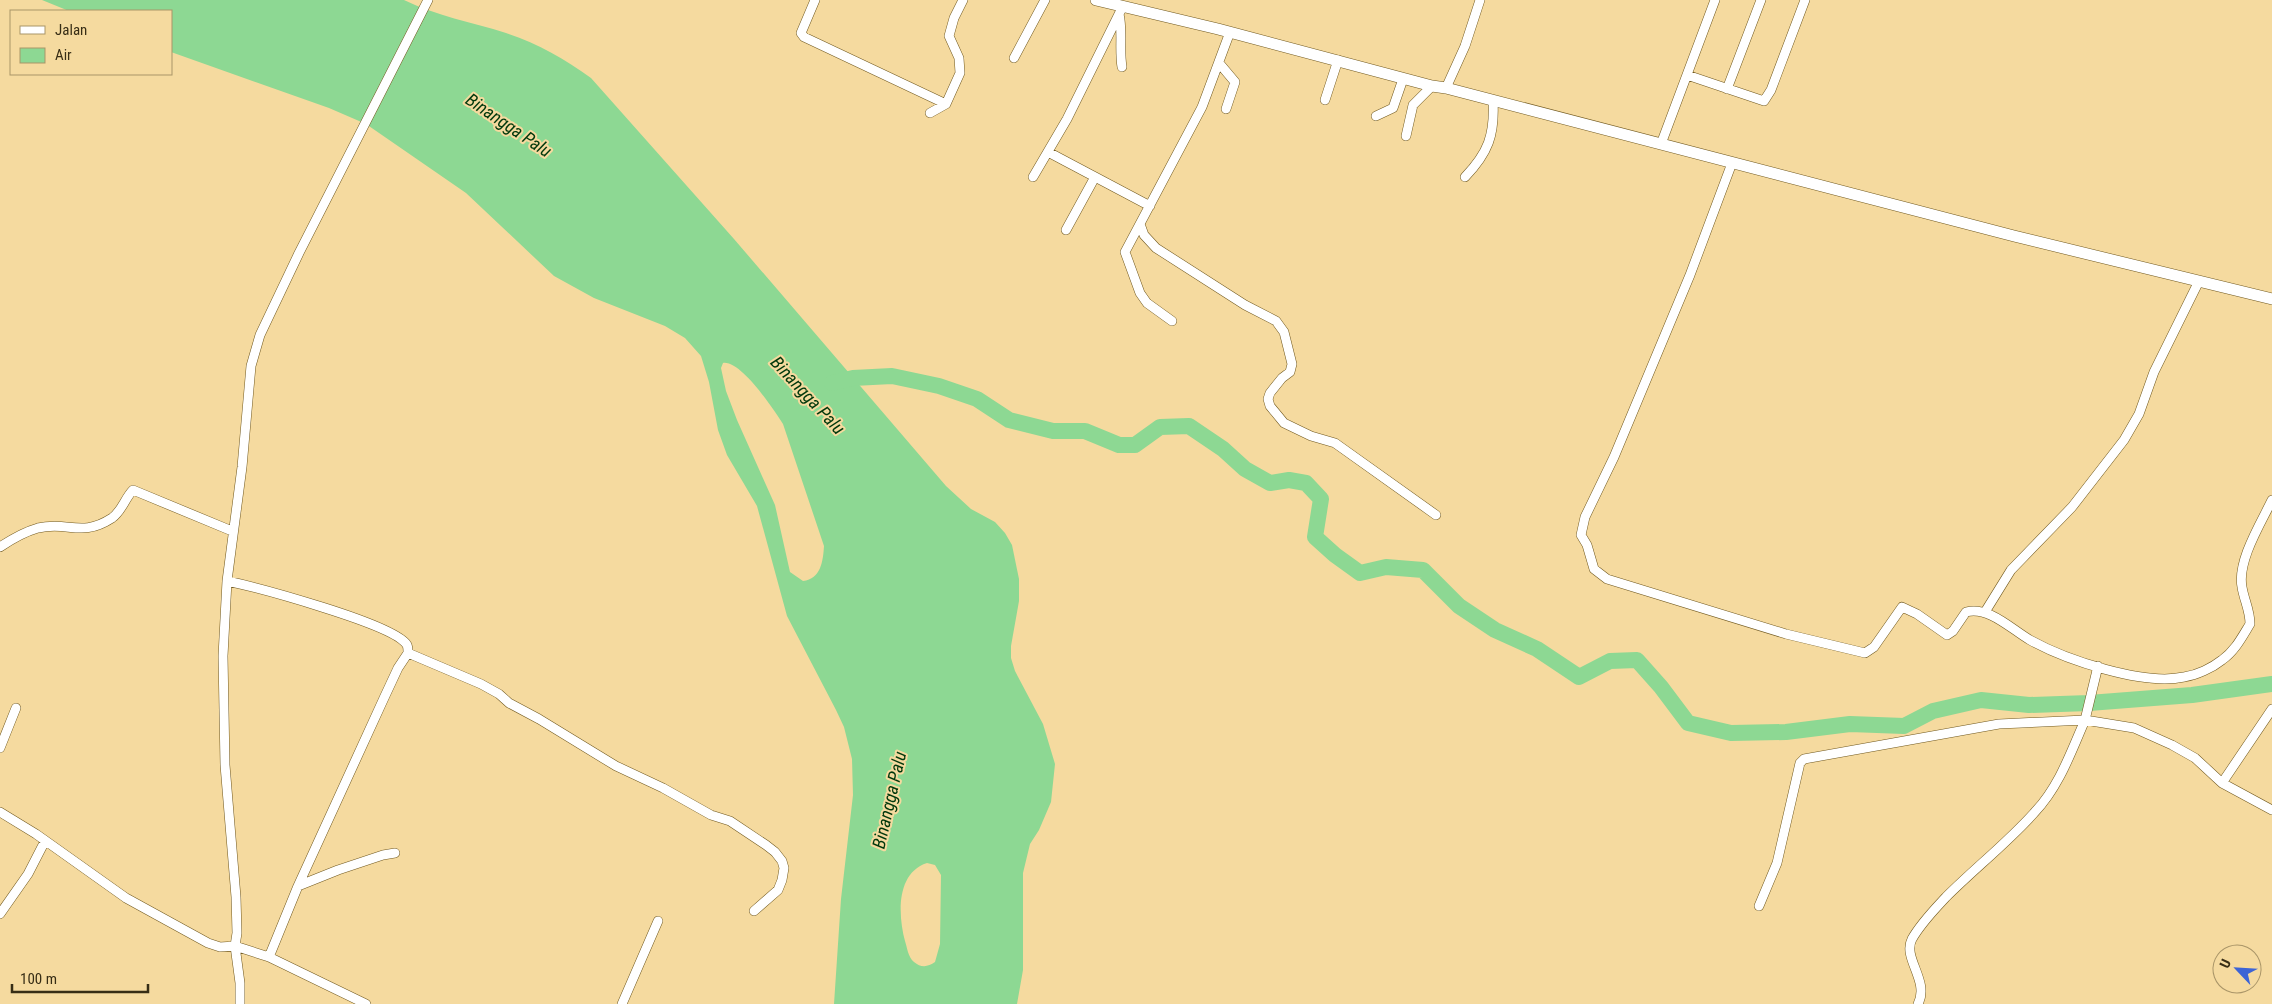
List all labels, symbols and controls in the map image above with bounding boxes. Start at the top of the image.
legend [10,10,172,75]
text: Jalan [55,21,87,39]
text: Air [55,46,72,64]
water label: Binangga Palu [462,89,556,162]
water label: Binangga Palu [767,352,850,439]
water label: Binangga Palu [868,749,910,851]
north arrow [2212,944,2262,994]
text: U [2216,956,2234,971]
scale bar [12,962,149,994]
text: 100 m [20,970,57,988]

